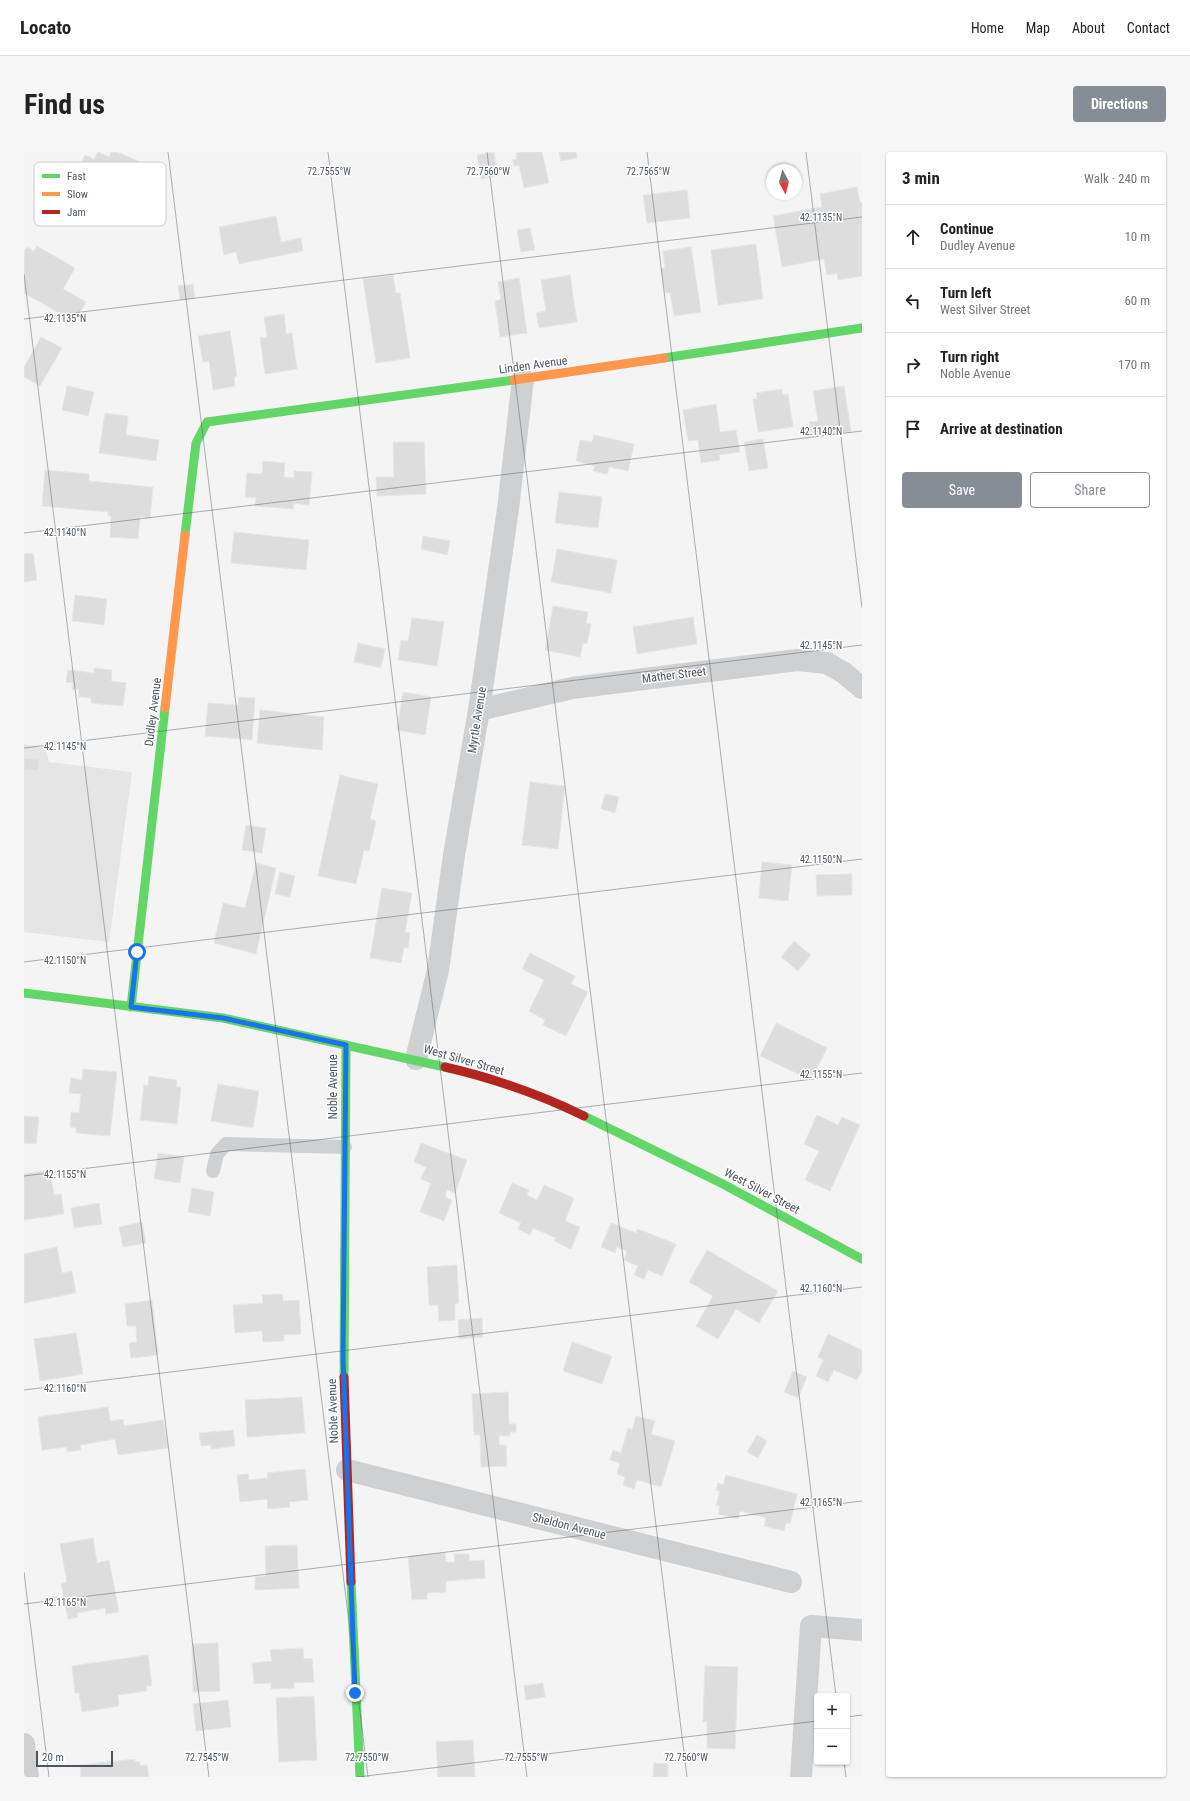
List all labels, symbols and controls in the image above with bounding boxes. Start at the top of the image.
text: Locato [20,16,71,39]
text: Home [971,20,1004,36]
text: Map [1026,20,1050,36]
text: About [1072,20,1105,36]
text: Contact [1127,20,1170,36]
button: Directions [1073,86,1166,122]
text: Find us [24,88,105,121]
legend [34,162,166,226]
north arrow [766,164,802,200]
text: 72.7555°W [307,166,351,177]
text: 72.7560°W [466,166,510,177]
text: 72.7565°W [626,166,670,177]
text: 3 min [902,168,940,188]
text: Fast [67,170,86,183]
text: Walk · 240 m [1084,171,1150,186]
text: Slow [67,188,88,201]
text: Jam [67,206,86,219]
text: 42.1135°N [800,212,842,223]
text: Continue [940,220,994,238]
icon: ahead [902,226,924,248]
text: 10 m [1124,229,1150,244]
text: Dudley Avenue [940,238,1015,253]
text: Turn left [940,284,991,302]
icon: left [902,290,924,312]
text: 60 m [1124,293,1150,308]
text: West Silver Street [940,302,1030,317]
text: 42.1135°N [44,313,86,324]
text: Turn right [940,348,999,366]
street label: Linden Avenue [498,353,568,377]
icon: right [902,354,924,376]
text: 170 m [1118,357,1150,372]
text: Noble Avenue [940,366,1010,381]
icon: arrive [902,418,924,440]
text: Arrive at destination [940,420,1063,438]
text: 42.1140°N [800,426,842,437]
button: Save [902,472,1022,508]
button: Share [1030,472,1150,508]
text: 42.1140°N [44,527,86,538]
text: 42.1145°N [800,640,842,651]
street label: Mather Street [641,664,707,686]
street label: Dudley Avenue [142,676,164,747]
street label: Myrtle Avenue [465,685,489,754]
text: 42.1145°N [44,741,86,752]
text: 42.1150°N [800,854,842,865]
route start [128,943,146,961]
text: 42.1150°N [44,955,86,966]
street label: West Silver Street [422,1042,506,1078]
street label: Noble Avenue [326,1054,340,1120]
text: 42.1155°N [800,1069,842,1080]
street label: West Silver Street [722,1165,802,1217]
text: 42.1155°N [44,1169,86,1180]
text: 42.1160°N [800,1283,842,1294]
street label: Noble Avenue [325,1378,341,1444]
text: 42.1160°N [44,1383,86,1394]
text: 42.1165°N [800,1497,842,1508]
street label: Sheldon Avenue [531,1510,608,1542]
text: 42.1165°N [44,1597,86,1608]
route end [346,1684,364,1702]
map controls [814,1693,850,1765]
button: + [814,1693,850,1729]
button: − [814,1729,850,1765]
scale bar [36,1749,113,1768]
text: 20 m [42,1751,64,1764]
text: 72.7545°W [185,1752,229,1763]
text: 72.7550°W [345,1752,389,1763]
text: 72.7555°W [504,1752,548,1763]
text: 72.7560°W [664,1752,708,1763]

